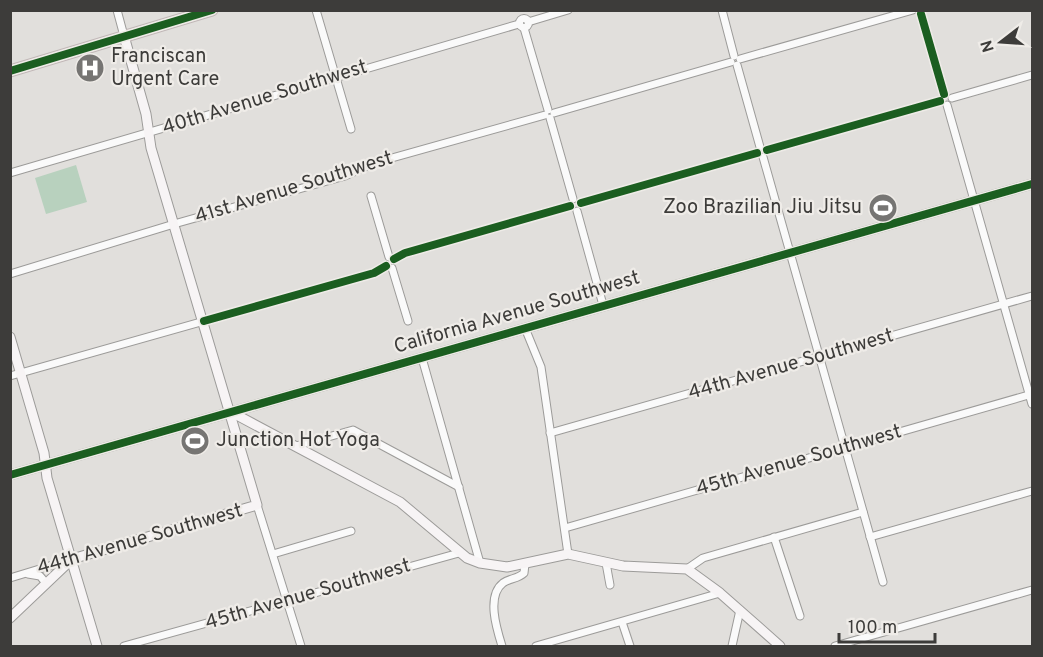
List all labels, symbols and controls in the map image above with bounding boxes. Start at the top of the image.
north arrow [971,12,1031,72]
text: N [977,37,1000,54]
place label: Franciscan Urgent Care [111,44,219,93]
hospital icon: Franciscan Urgent Care [74,52,106,84]
street label: 40th Avenue Southwest [159,54,371,142]
street label: 41st Avenue Southwest [192,146,396,230]
sports icon: Zoo Brazilian Jiu Jitsu [867,192,899,224]
place label: Zoo Brazilian Jiu Jitsu [663,195,862,221]
street label: California Avenue Southwest [391,265,643,361]
street label: 44th Avenue Southwest [685,323,897,407]
street label: 45th Avenue Southwest [693,419,905,503]
sports icon: Junction Hot Yoga [179,425,211,457]
place label: Junction Hot Yoga [216,428,380,454]
street label: 44th Avenue Southwest [34,498,246,582]
street label: 45th Avenue Southwest [202,553,414,637]
scale bar [839,606,935,644]
text: 100 m [848,617,897,640]

